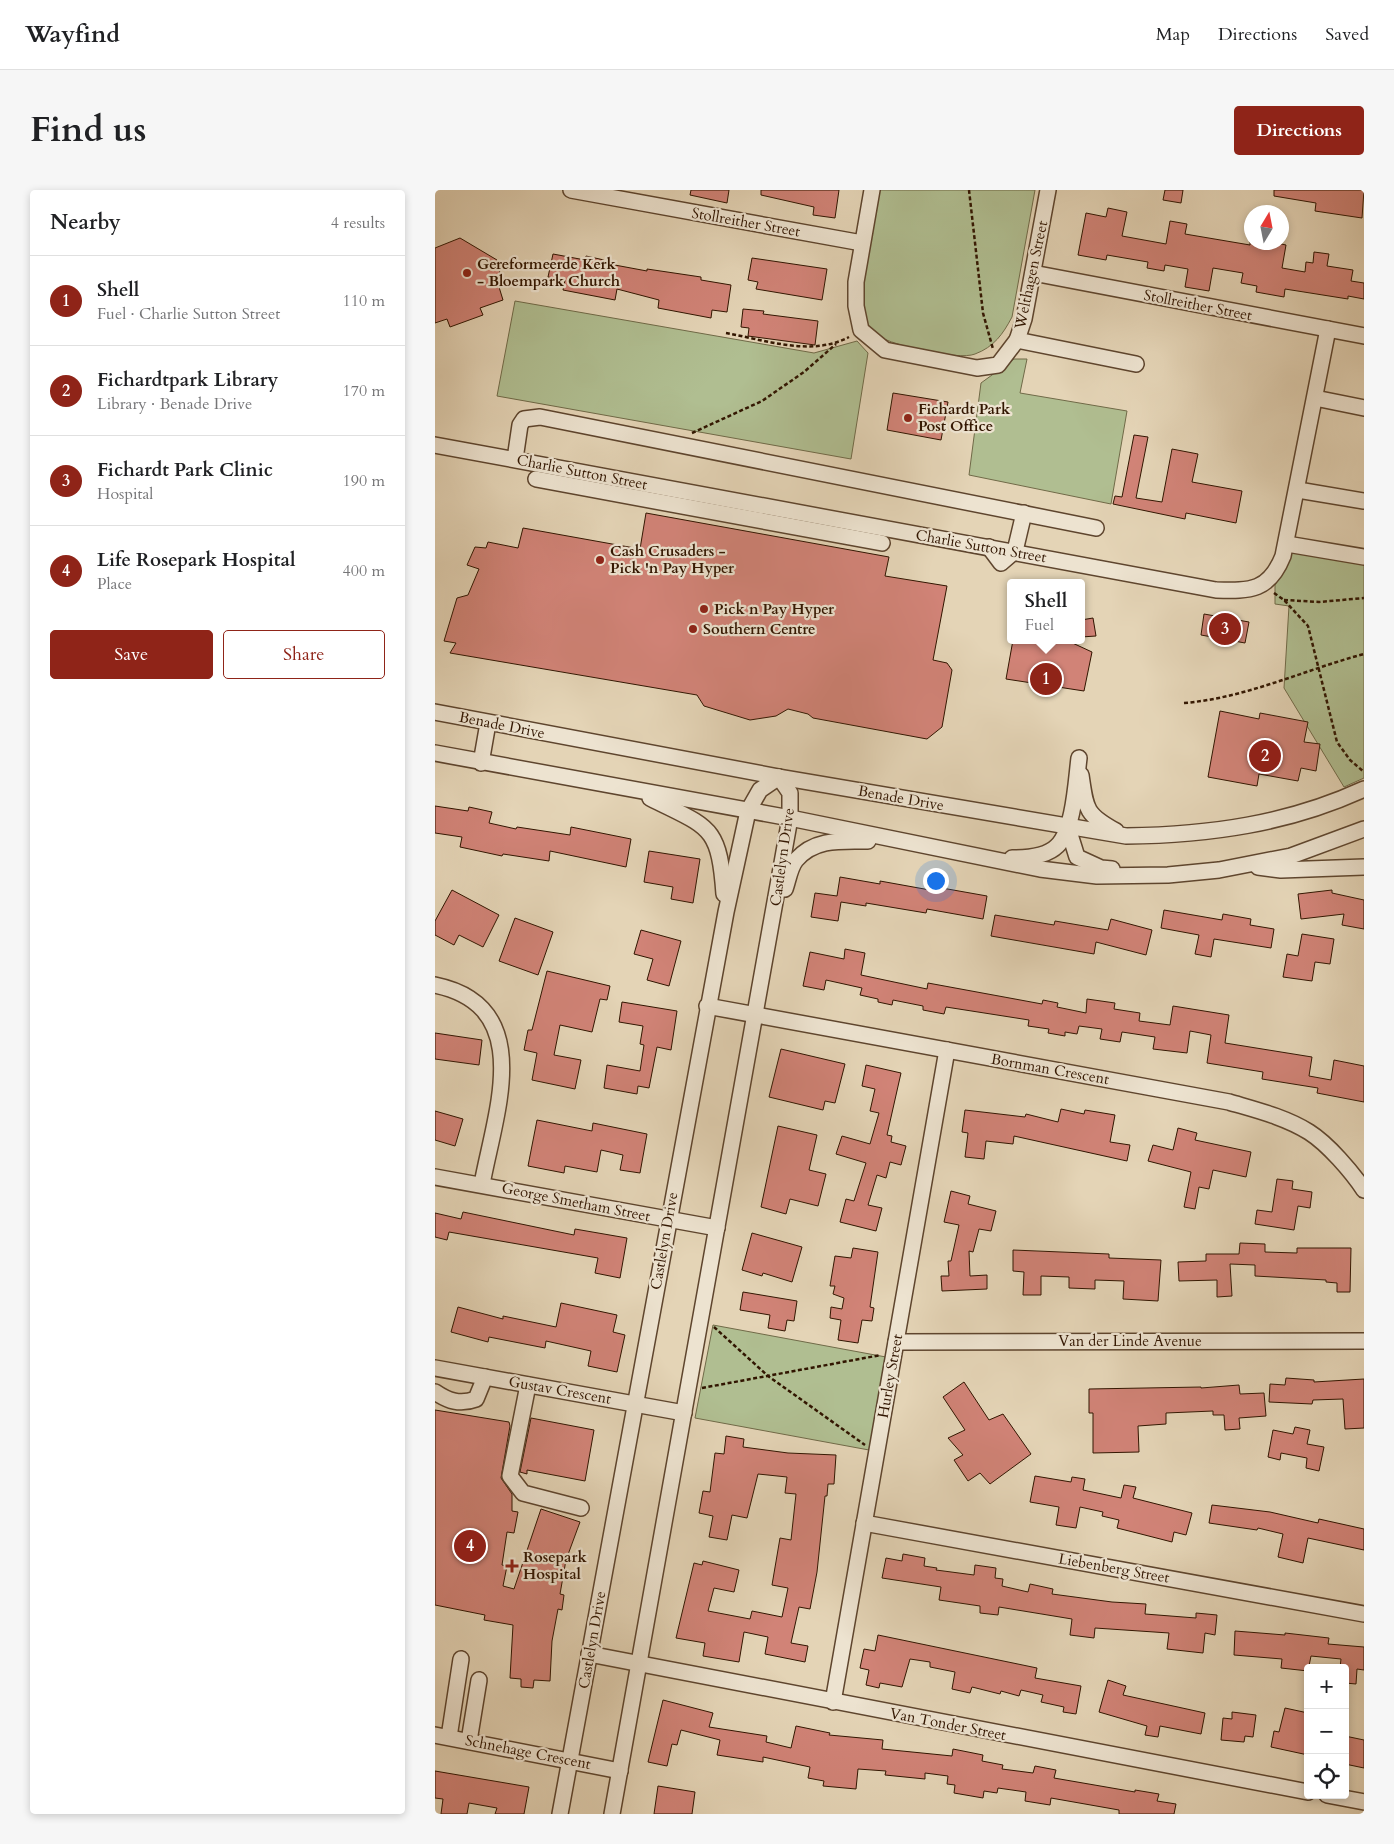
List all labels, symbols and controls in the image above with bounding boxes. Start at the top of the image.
text: Wayfind [25,18,120,51]
text: Map [1156,22,1190,47]
text: Directions [1218,22,1297,47]
text: Saved [1325,22,1369,47]
text: Find us [30,106,146,154]
button: Directions [1234,106,1364,155]
street label: Stollreither Street [690,203,802,241]
north arrow [1244,205,1289,250]
text: Nearby [50,208,121,237]
text: 4 results [331,212,385,234]
street label: Welthagen Street [1010,219,1052,332]
place label: Gereformeerde Kerk - Bloempark Church [477,254,621,291]
marker: Gereformeerde Kerk - Bloempark Church [461,267,473,279]
text: Shell [97,277,139,303]
street label: Stollreither Street [1142,285,1254,325]
text: 1 [62,290,70,312]
text: 110 m [343,290,385,312]
text: Fuel · Charlie Sutton Street [97,303,280,325]
text: Fichardtpark Library [97,367,278,393]
text: 2 [62,380,70,402]
text: 170 m [343,380,385,402]
text: Library · Benade Drive [97,393,252,415]
place label: Fichardt Park Post Office [918,399,1011,436]
marker: Fichardt Park Post Office [902,412,914,424]
street label: Charlie Sutton Street [515,450,649,495]
text: Fichardt Park Clinic [97,457,273,483]
text: 3 [62,470,70,492]
text: 190 m [343,470,385,492]
text: Hospital [97,483,153,505]
street label: Charlie Sutton Street [914,525,1048,567]
place label: Cash Crusaders - Pick 'n Pay Hyper [610,541,735,578]
text: Life Rosepark Hospital [97,547,296,573]
marker: Cash Crusaders - Pick 'n Pay Hyper [594,554,606,566]
text: 4 [62,560,70,582]
text: 400 m [343,560,385,582]
text: Place [97,573,132,595]
popup [1007,579,1085,644]
text: Shell [1025,588,1067,614]
place label: Pick n Pay Hyper [714,599,835,619]
marker: Pick n Pay Hyper [698,603,710,615]
pin: 3 [1209,610,1241,648]
text: Fuel [1025,614,1054,636]
place label: Southern Centre [703,619,815,639]
marker: Southern Centre [687,623,699,635]
button: Save [50,630,213,679]
button: Share [223,630,385,679]
pin: 1 [1030,660,1062,698]
street label: Benade Drive [457,707,547,743]
pin: 2 [1249,737,1281,775]
street label: Benade Drive [856,781,946,815]
street label: Castlelyn Drive [765,806,799,907]
your location [923,868,949,894]
street label: Bornman Crescent [989,1049,1111,1089]
street label: George Smetham Street [500,1178,652,1226]
street label: Castlelyn Drive [646,1190,682,1291]
street label: Van der Linde Avenue [1058,1331,1202,1351]
street label: Hurley Street [873,1332,907,1420]
street label: Gustav Crescent [507,1371,613,1409]
pin: 4 [454,1527,486,1565]
place label: Rosepark Hospital [523,1547,588,1584]
street label: Liebenberg Street [1057,1548,1171,1588]
marker: Rosepark Hospital [505,1559,519,1573]
street label: Castlelyn Drive [574,1589,610,1690]
map controls [1304,1664,1349,1799]
button: + [1304,1664,1349,1709]
street label: Van Tonder Street [888,1703,1008,1745]
button: − [1304,1709,1349,1754]
street label: Schnehage Crescent [463,1730,593,1774]
button: locate [1304,1754,1349,1799]

